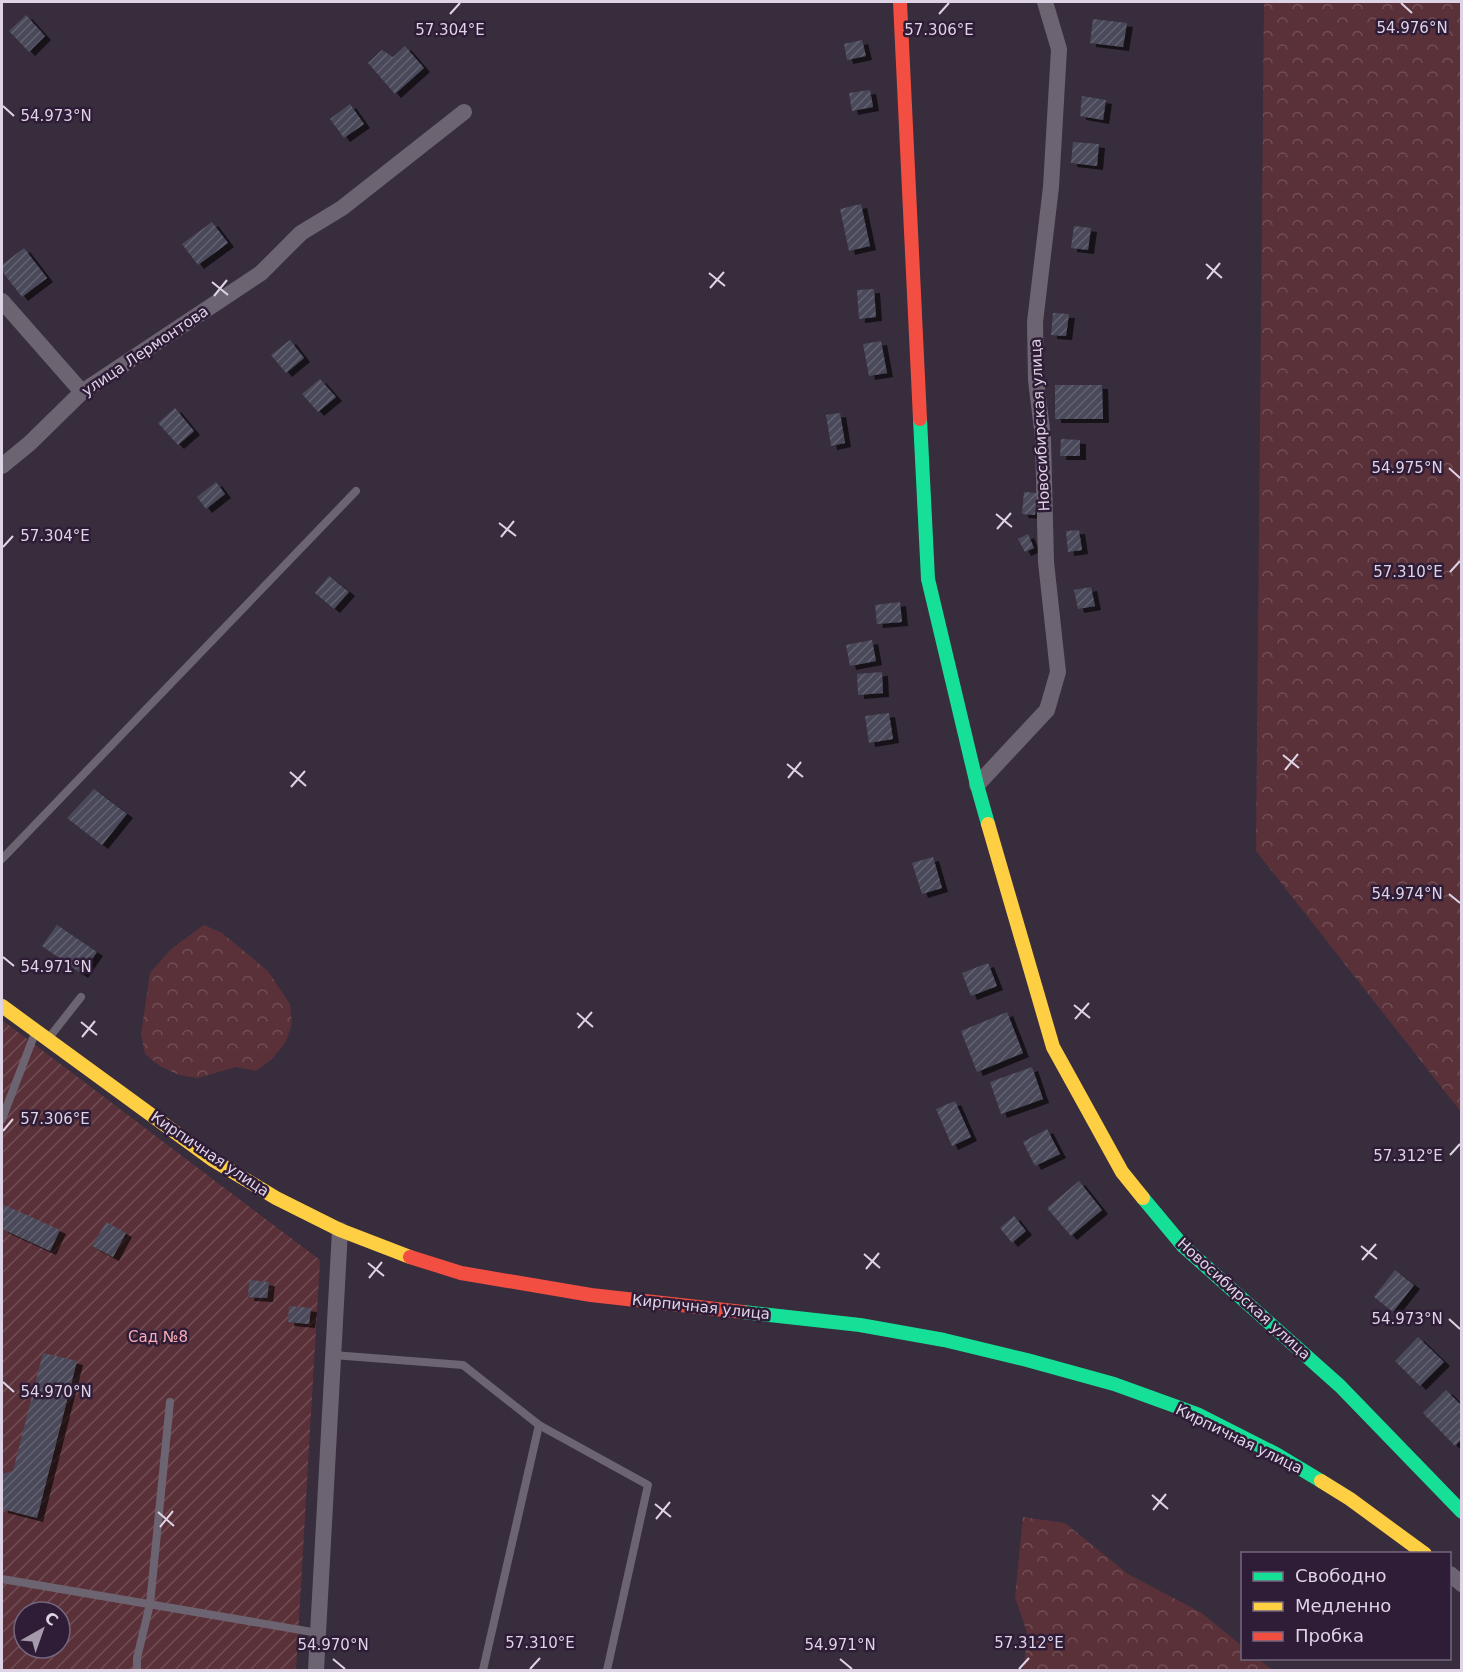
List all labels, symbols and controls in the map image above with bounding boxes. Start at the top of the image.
text: 54.976°N [1376,19,1448,37]
text: 57.304°E [415,21,485,39]
text: 57.306°E [904,21,974,39]
text: 54.973°N [20,107,92,125]
street label: улица Лермонтова [78,302,212,400]
street label: Новосибирская улица [1026,338,1054,512]
text: 54.975°N [1371,459,1443,477]
text: 57.304°E [20,527,90,545]
text: 57.310°E [1373,563,1443,581]
text: 54.974°N [1371,885,1443,903]
text: 54.971°N [20,958,92,976]
street label: Кирпичная улица [147,1108,273,1200]
text: 57.306°E [20,1110,90,1128]
text: 57.312°E [1373,1147,1443,1165]
street label: Новосибирская улица [1174,1234,1314,1364]
street label: Кирпичная улица [631,1291,771,1323]
text: 54.973°N [1371,1310,1443,1328]
park label: Сад №8 [128,1328,188,1346]
text: 54.970°N [20,1383,92,1401]
street label: Кирпичная улица [1173,1400,1305,1478]
legend [1241,1552,1451,1660]
text: Свободно [1295,1565,1387,1586]
text: Медленно [1295,1595,1391,1616]
north arrow [12,1600,72,1660]
text: С [41,1608,62,1630]
text: Пробка [1295,1625,1364,1646]
text: 57.310°E [505,1634,575,1652]
text: 57.312°E [994,1634,1064,1652]
text: 54.970°N [297,1636,369,1654]
text: 54.971°N [804,1636,876,1654]

